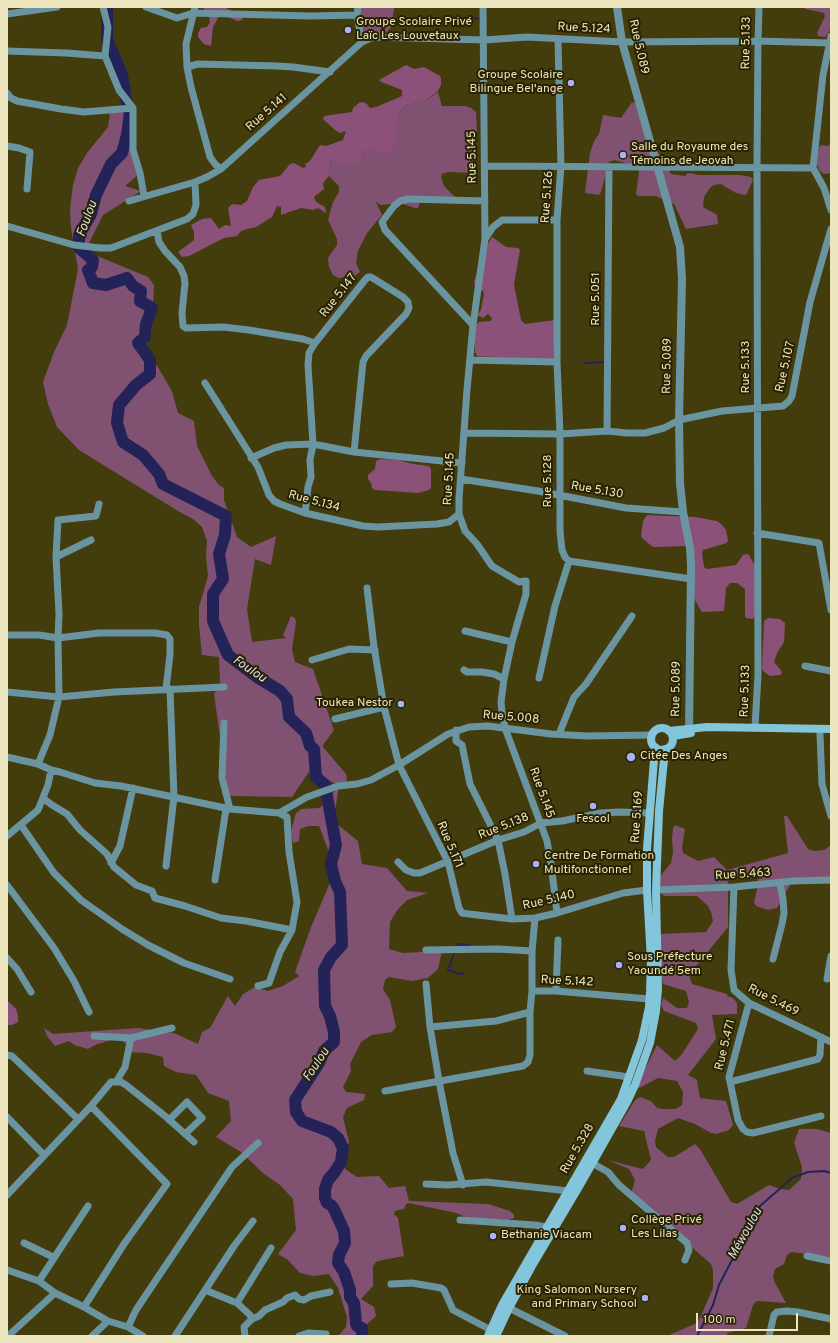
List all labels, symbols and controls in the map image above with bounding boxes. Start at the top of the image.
place label: Groupe Scolaire Privé Laïc Les Louvetaux [356,16,472,44]
street label: Rue 5.133 [739,16,755,70]
street label: Rue 5.089 [625,18,651,76]
street label: Rue 5.124 [557,20,611,38]
marker: Groupe Scolaire Privé Laïc Les Louvetaux [343,25,353,35]
place label: Groupe Scolaire Bilingue Bel'ange [470,69,563,97]
marker: Groupe Scolaire Bilingue Bel'ange [566,78,576,88]
street label: Rue 5.141 [243,91,291,135]
street label: Rue 5.145 [465,130,481,184]
place label: Salle du Royaume des Témoins de Jeovah [631,141,748,169]
marker: Salle du Royaume des Témoins de Jeovah [618,150,628,160]
street label: Rue 5.126 [539,170,557,224]
water label: Foulou [74,199,102,239]
street label: Rue 5.147 [317,271,361,321]
street label: Rue 5.051 [590,272,604,326]
street label: Rue 5.089 [660,338,676,394]
street label: Rue 5.107 [773,340,799,394]
street label: Rue 5.133 [740,341,754,393]
street label: Rue 5.145 [441,452,459,506]
street label: Rue 5.128 [542,454,556,508]
street label: Rue 5.130 [570,479,624,503]
street label: Rue 5.134 [287,488,341,516]
water label: Foulou [229,653,269,687]
street label: Rue 5.089 [669,661,685,717]
street label: Rue 5.133 [738,664,754,718]
place label: Toukea Nestor [316,697,393,711]
marker: Toukea Nestor [396,699,406,709]
street label: Rue 5.008 [482,708,540,728]
place label: Citée Des Anges [640,750,728,764]
marker: Citée Des Anges [625,751,637,763]
street label: Rue 5.145 [525,766,557,820]
street label: Rue 5.169 [629,790,647,844]
marker: Fescol [588,801,598,811]
street label: Rue 5.138 [477,810,531,844]
place label: Fescol [576,813,610,827]
street label: Rue 5.171 [433,819,465,871]
place label: Centre De Formation Multifonctionnel [544,850,654,878]
marker: Centre De Formation Multifonctionnel [531,859,541,869]
street label: Rue 5.463 [715,866,771,884]
street label: Rue 5.140 [521,888,577,914]
place label: Sous Préfecture Yaoundé 5em [627,951,712,979]
marker: Sous Préfecture Yaoundé 5em [614,960,624,970]
street label: Rue 5.142 [540,973,594,991]
street label: Rue 5.469 [745,982,801,1020]
street label: Rue 5.471 [713,1018,739,1072]
water label: Foulou [300,1045,334,1085]
street label: Rue 5.328 [558,1121,598,1177]
water label: Méwoulou [725,1205,767,1263]
place label: Collège Privé Les Lilas [631,1214,702,1242]
marker: Collège Privé Les Lilas [618,1223,628,1233]
place label: Bethanie Viacam [501,1229,592,1243]
marker: Bethanie Viacam [488,1231,498,1241]
place label: King Salomon Nursery and Primary School [517,1284,637,1312]
marker: King Salomon Nursery and Primary School [640,1293,650,1303]
scale bar [698,1305,800,1331]
text: 100 m [703,1312,736,1328]

